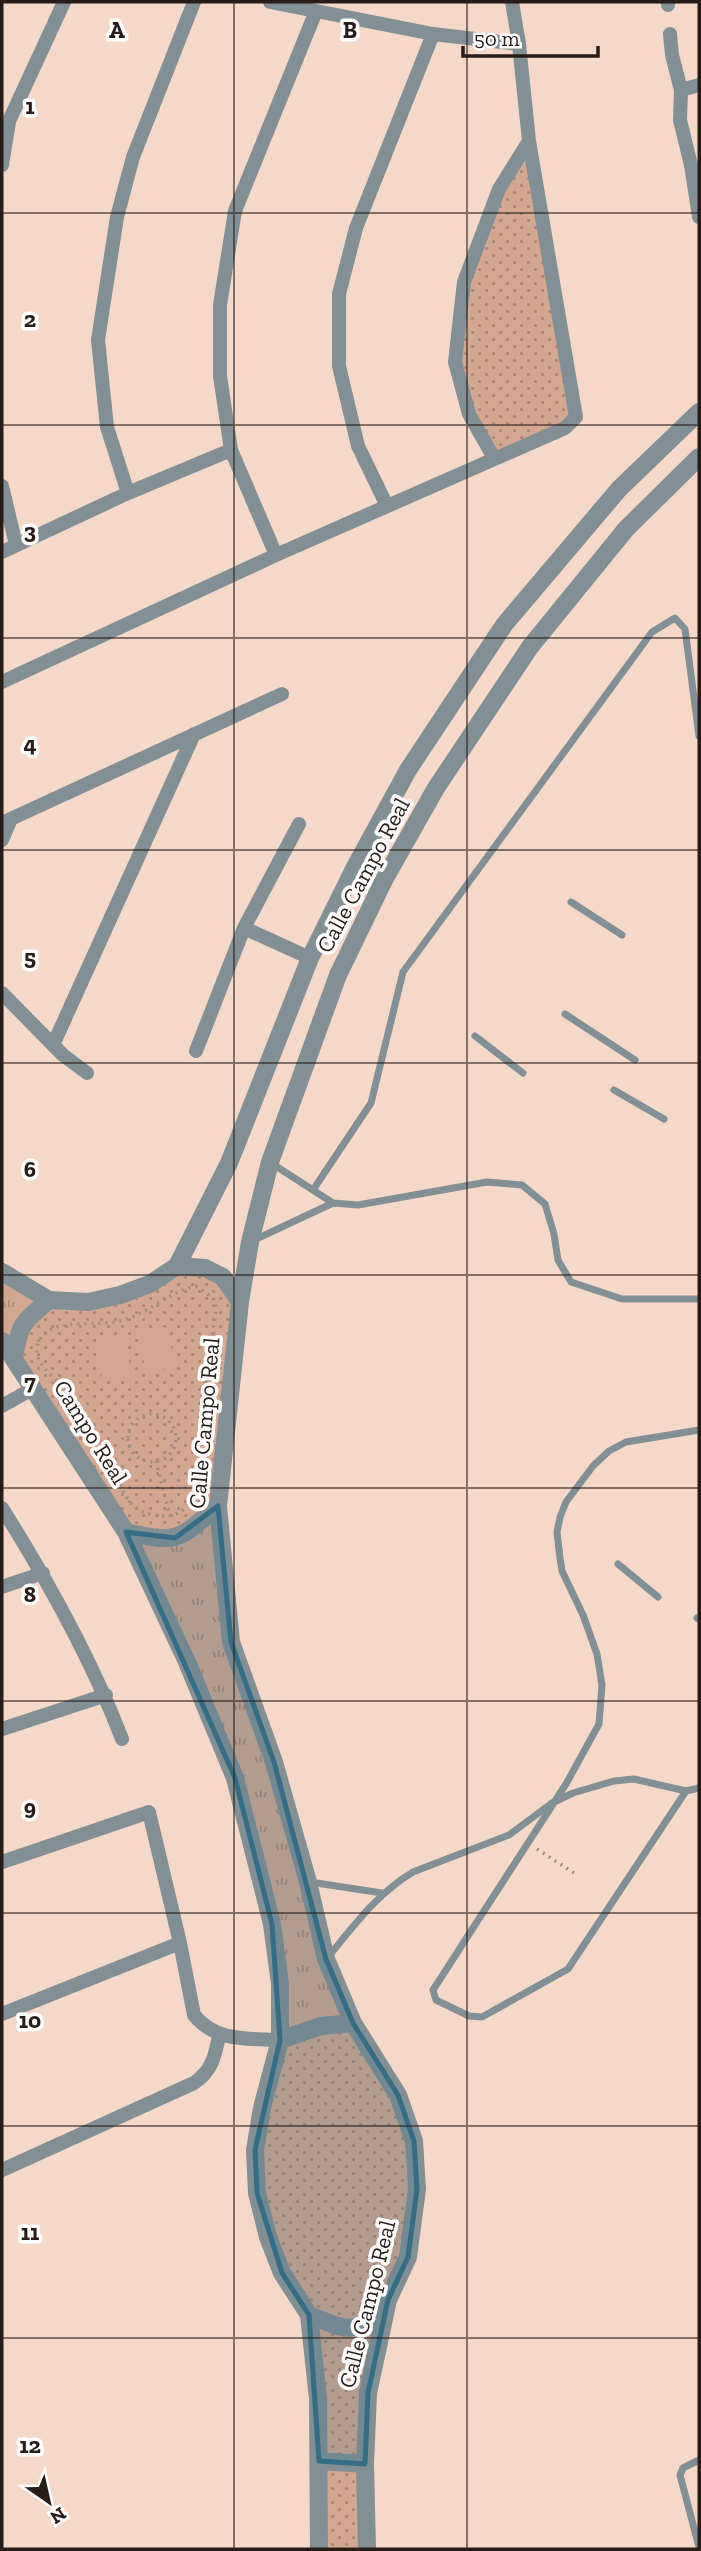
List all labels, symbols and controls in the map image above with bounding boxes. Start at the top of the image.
scale bar [463,14,598,58]
text: A [109,16,125,44]
text: B [343,16,357,44]
text: 50 m [474,26,520,51]
text: 1 [25,92,35,120]
text: 2 [24,305,36,333]
text: 3 [24,517,36,545]
text: 4 [23,730,37,758]
street label: Calle Campo Real [310,793,416,957]
text: 5 [24,943,36,971]
text: 6 [24,1155,36,1183]
street label: Calle Campo Real [183,1336,225,1510]
text: 7 [24,1368,36,1396]
street label: Campo Real [48,1375,134,1489]
text: 8 [24,1580,36,1608]
text: 9 [24,1793,36,1821]
text: 10 [19,2006,41,2034]
street label: Calle Campo Real [333,2217,401,2391]
text: 11 [21,2218,39,2246]
text: 12 [19,2431,41,2459]
north arrow [14,2467,84,2537]
text: N [46,2502,71,2529]

